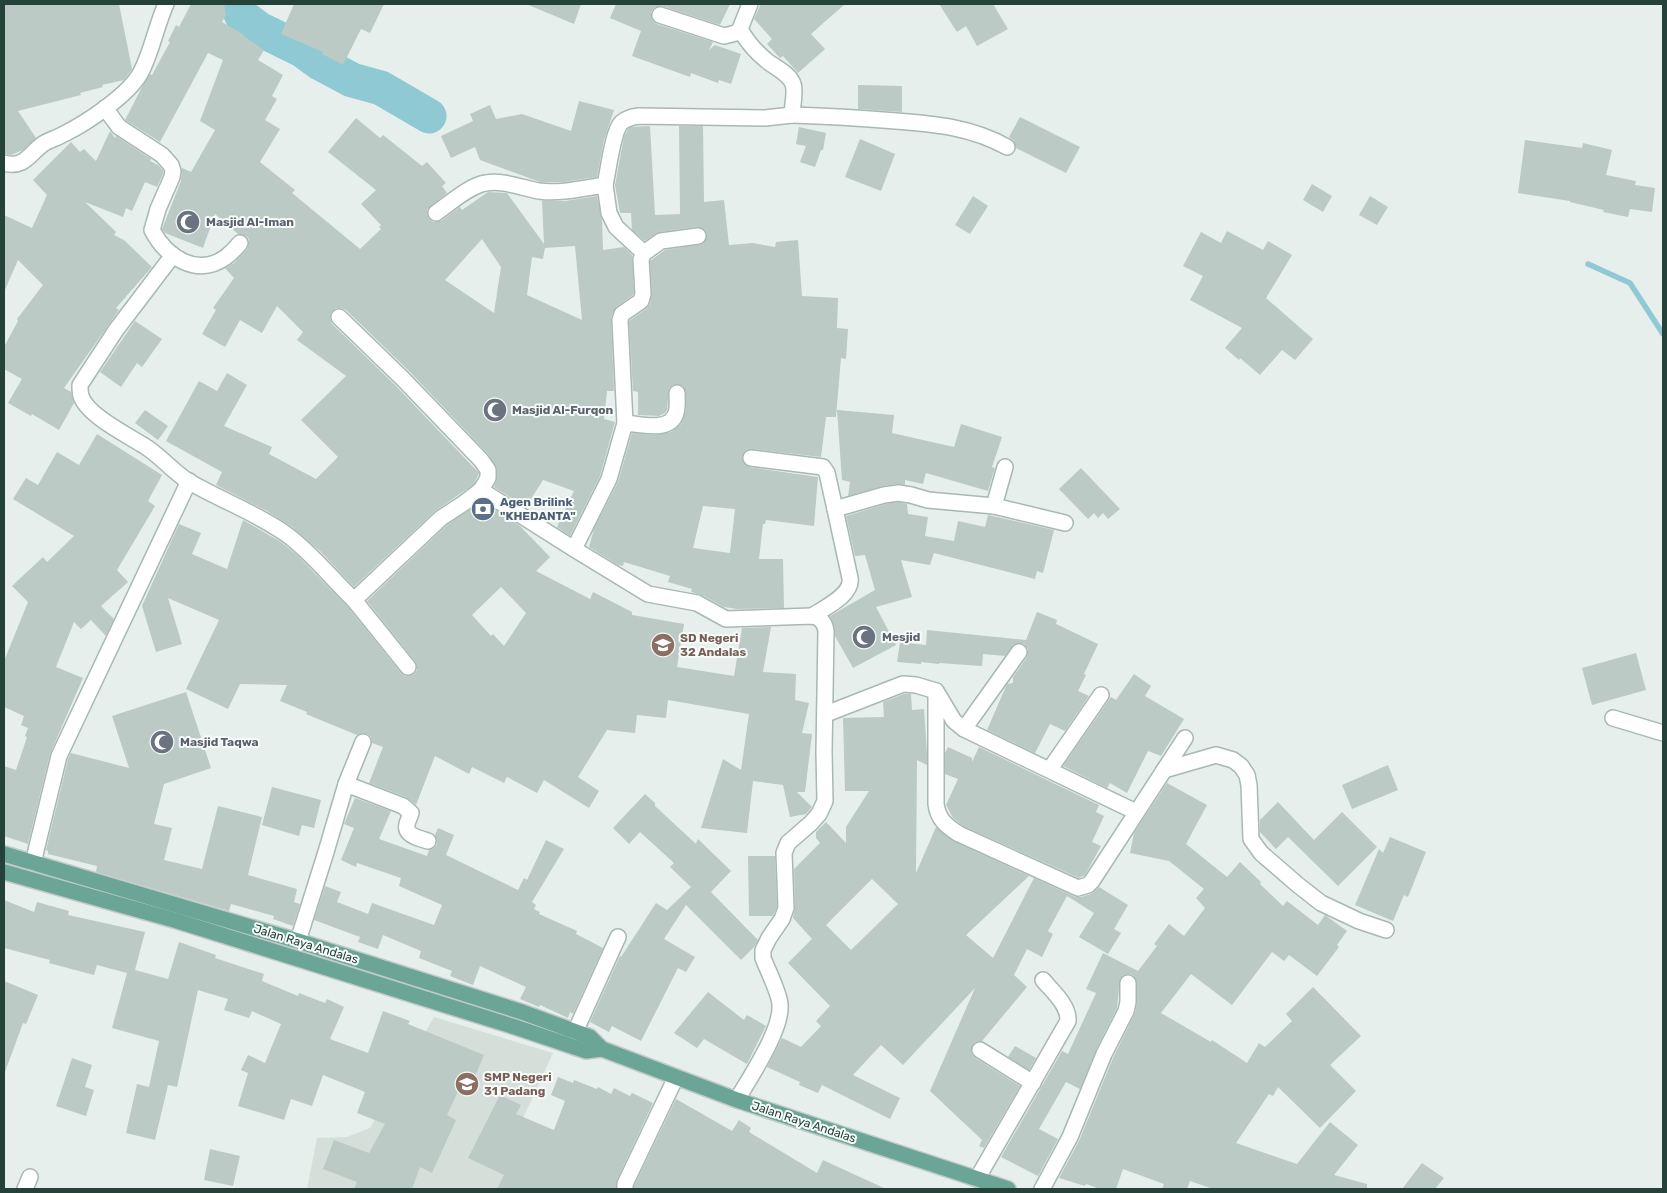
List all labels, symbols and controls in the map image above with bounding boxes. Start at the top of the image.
mosque icon: Masjid Al-Iman [175,209,201,235]
place label: Masjid Al-Iman [206,215,294,229]
mosque icon: Masjid Al-Furqon [482,397,508,423]
place label: Masjid Al-Furqon [512,403,614,417]
place label: Agen Brilink "KHEDANTA" [500,495,576,523]
bank icon: Agen Brilink "KHEDANTA" [470,496,496,522]
mosque icon: Mesjid [851,624,877,650]
place label: Mesjid [882,630,920,644]
place label: SD Negeri 32 Andalas [680,631,746,659]
school or university icon: SD Negeri 32 Andalas [650,632,676,658]
mosque icon: Masjid Taqwa [149,729,175,755]
place label: Masjid Taqwa [180,735,259,749]
street label: Jalan Raya Andalas [252,921,360,967]
place label: SMP Negeri 31 Padang [484,1070,552,1098]
school or university icon: SMP Negeri 31 Padang [454,1071,480,1097]
street label: Jalan Raya Andalas [750,1099,858,1145]

